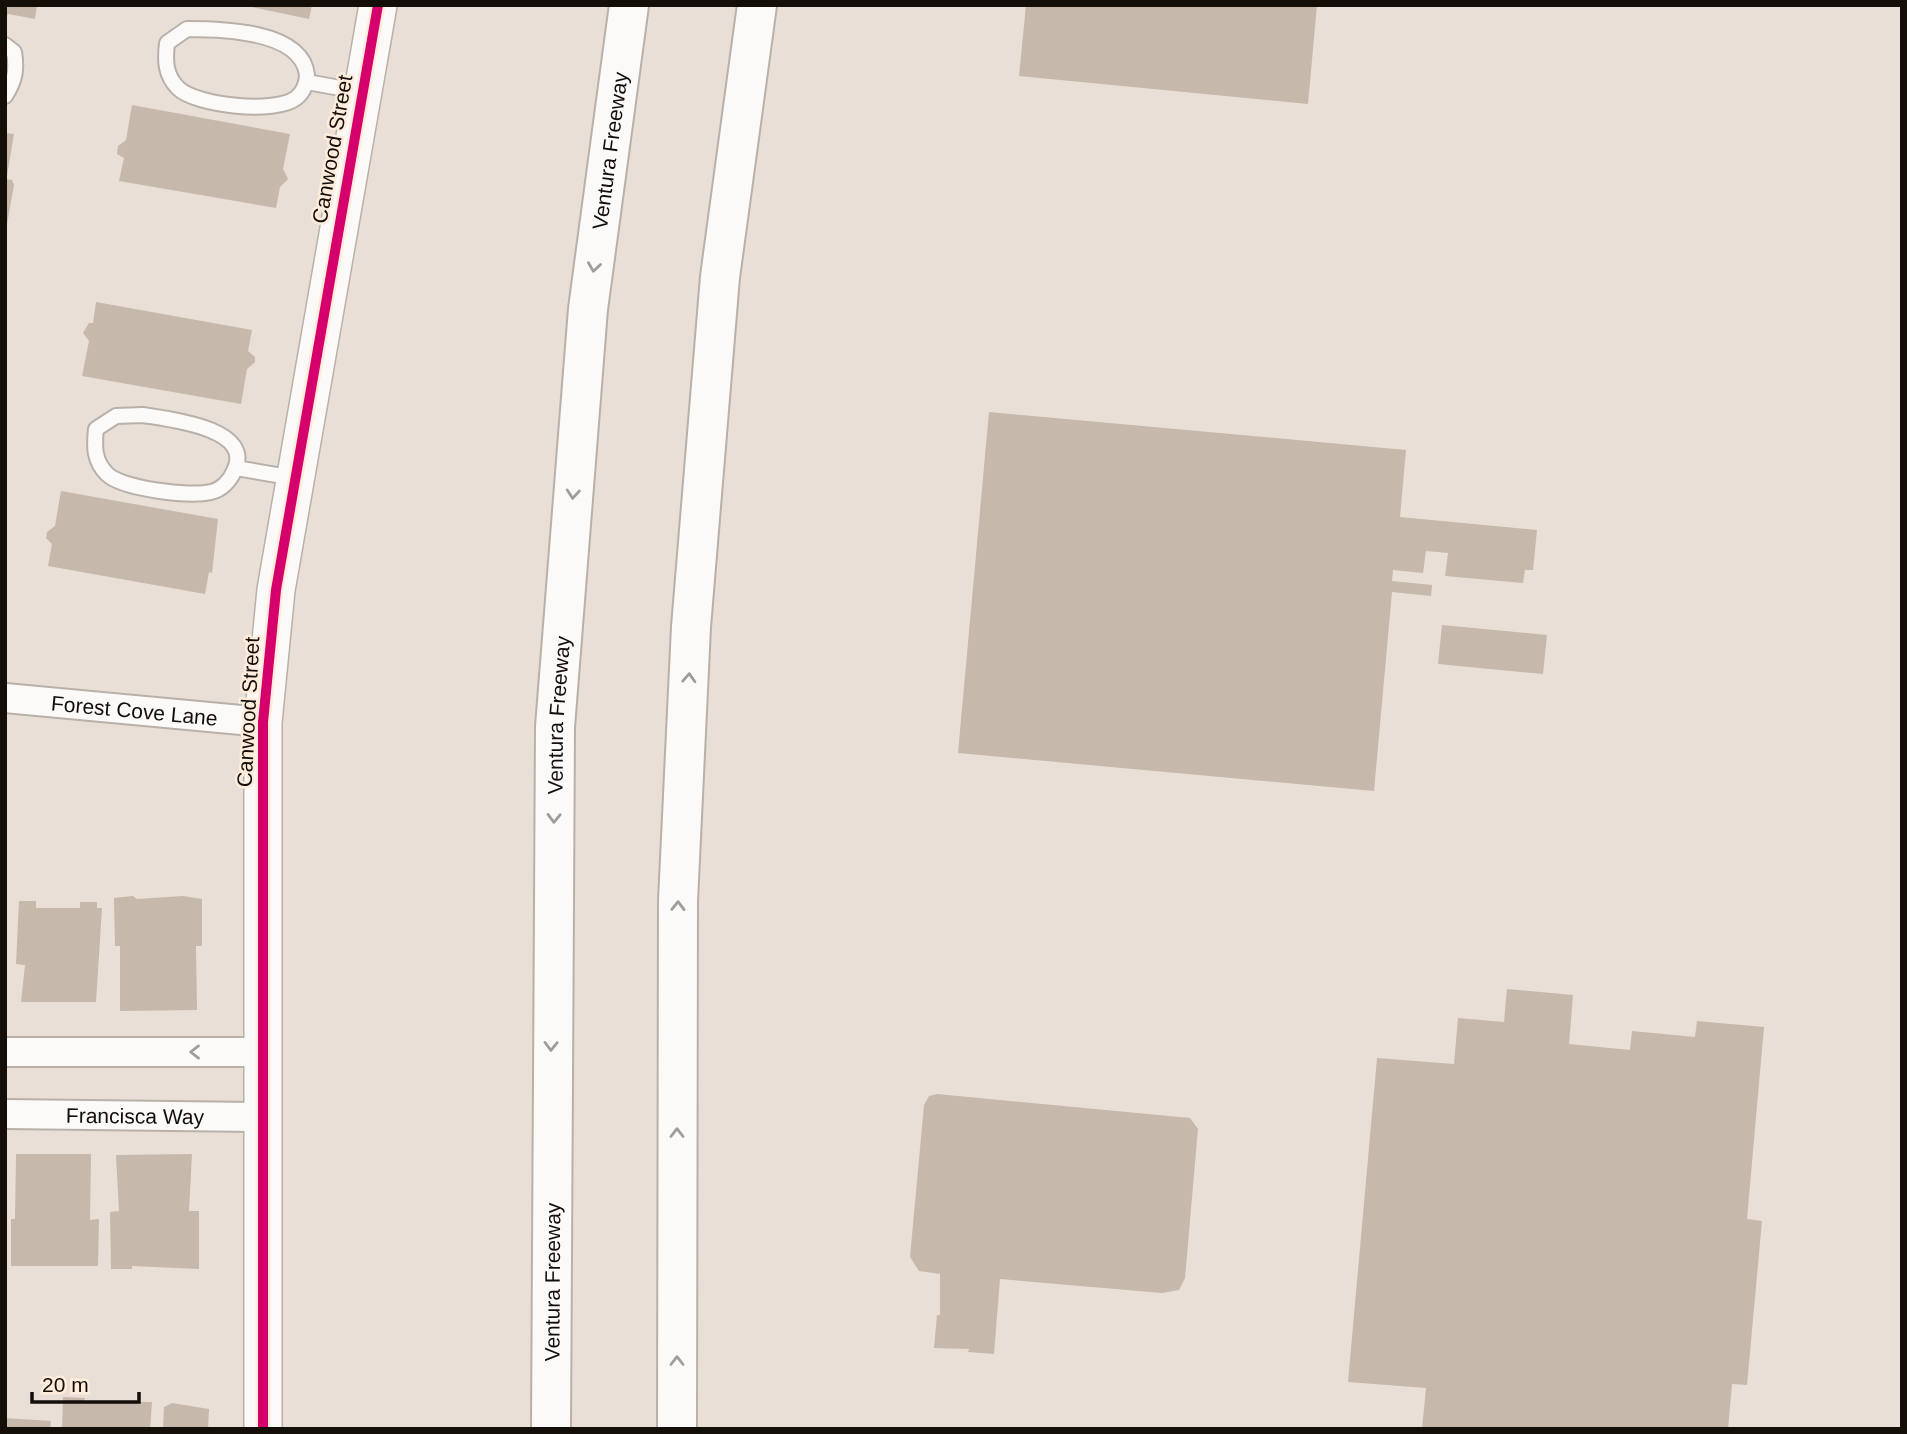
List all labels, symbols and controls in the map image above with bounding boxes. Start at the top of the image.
street label: Ventura Freeway [587,70,631,231]
street label: Canwood Street [308,73,356,225]
one-way arrow [586,261,601,273]
one-way arrow [566,488,581,499]
street label: Ventura Freeway [543,634,574,795]
street label: Canwood Street [233,636,263,788]
one-way arrow [681,673,696,684]
street label: Forest Cove Lane [50,691,219,729]
one-way arrow [546,814,562,824]
one-way arrow [670,900,686,910]
one-way arrow [543,1041,559,1052]
one-way arrow [190,1044,200,1060]
street label: Francisca Way [66,1103,205,1128]
one-way arrow [669,1127,685,1138]
street label: Ventura Freeway [540,1202,564,1361]
one-way arrow [669,1355,685,1365]
scale bar [32,1360,138,1404]
text: 20 m [42,1373,89,1396]

